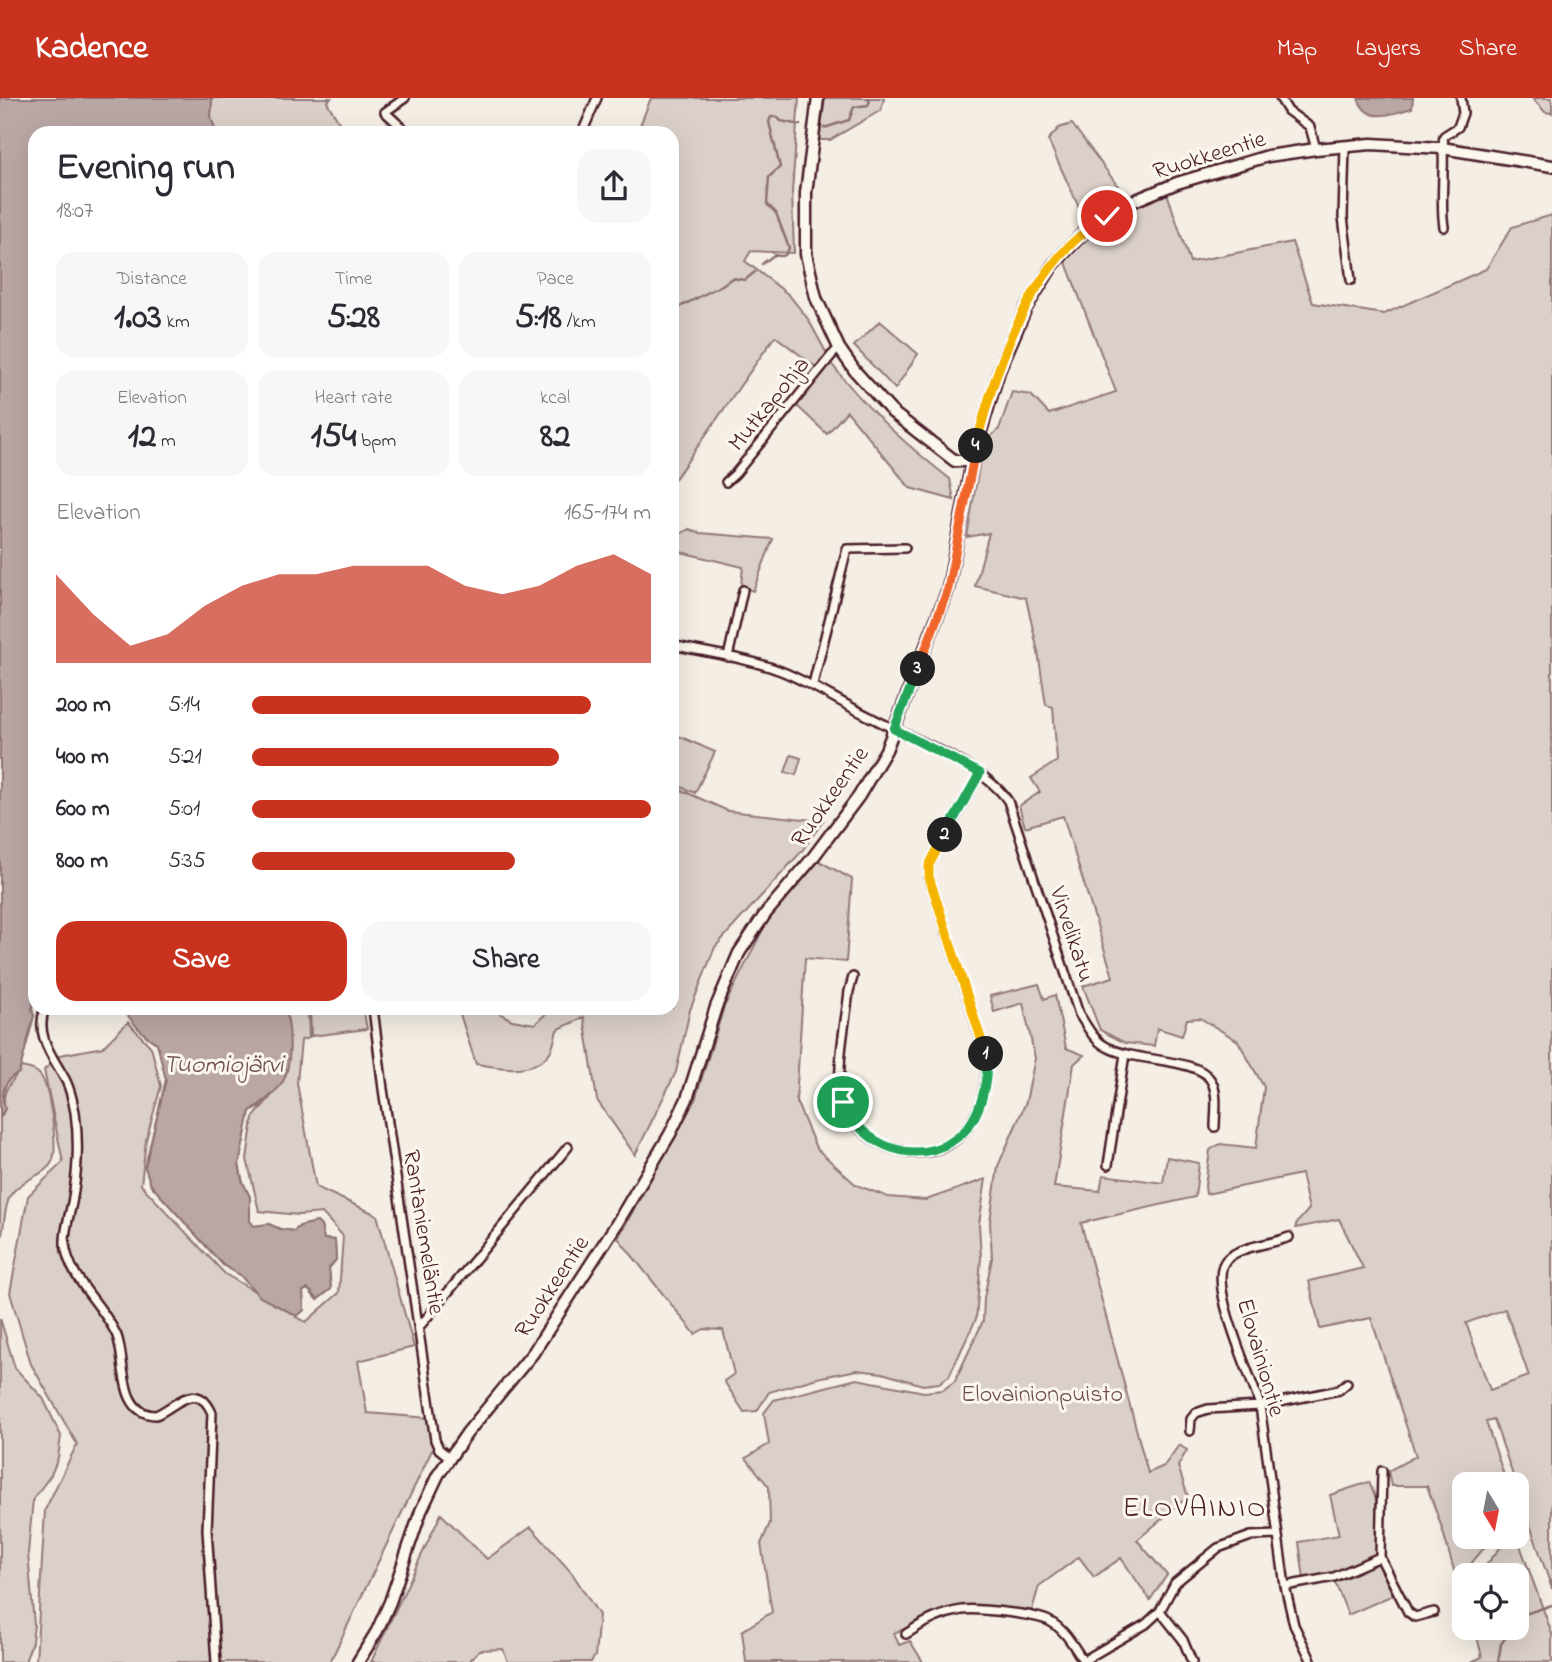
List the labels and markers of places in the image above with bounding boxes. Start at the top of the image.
pin [1077,186,1137,246]
pin: 4 [958,428,993,464]
pin: 3 [900,652,936,686]
pin: 2 [928,818,962,852]
pin: 1 [968,1037,1004,1072]
pin [813,1072,873,1132]

